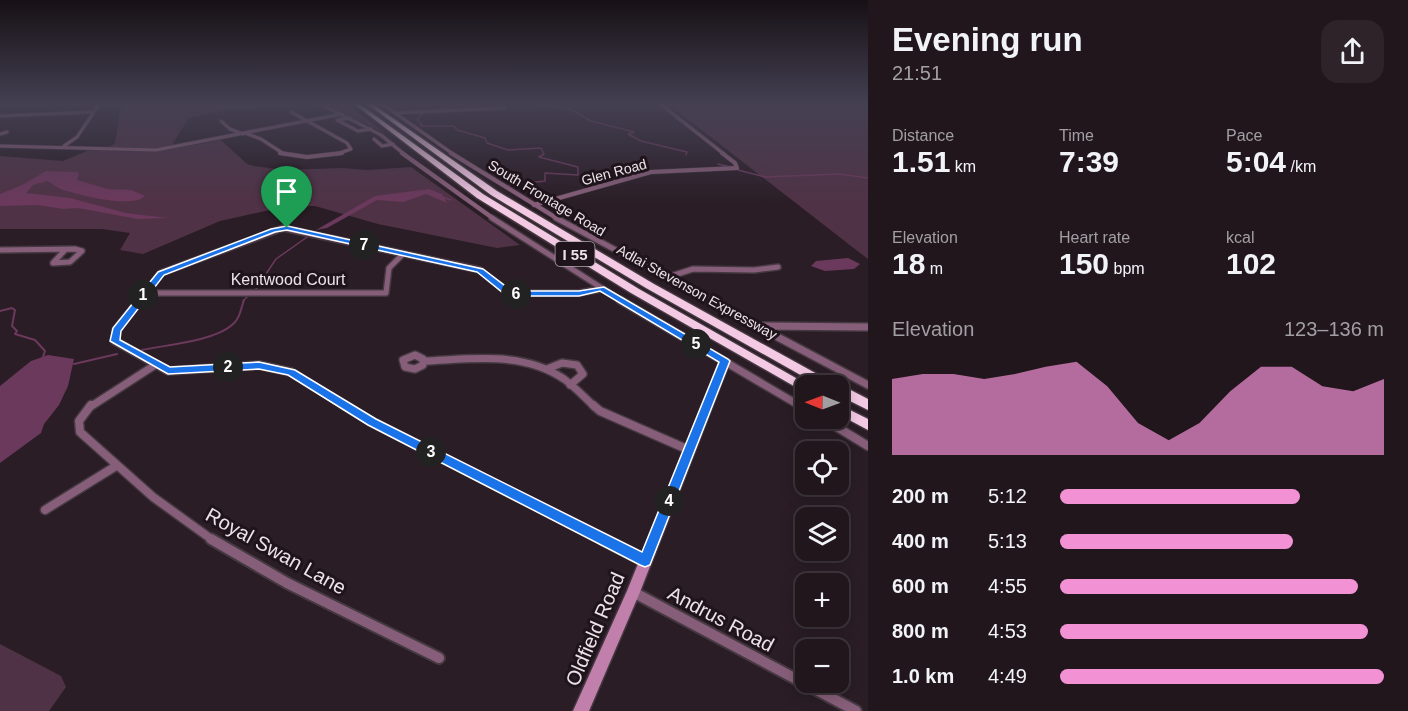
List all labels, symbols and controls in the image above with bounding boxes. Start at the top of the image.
button: share [1321,20,1384,83]
text: Evening run [892,21,1083,58]
text: 21:51 [892,62,942,84]
text: Distance [892,127,954,144]
text: Time [1059,127,1094,144]
text: Pace [1226,127,1262,144]
text: 1.51 [892,145,950,178]
text: 7:39 [1059,145,1119,178]
text: 5:04 [1226,145,1286,178]
street label: Glen Road [580,156,648,188]
street label: South Frontage Road [486,157,608,239]
text: km [950,158,976,175]
text: /km [1286,158,1316,175]
pin [261,166,312,228]
icon: arrive [270,175,303,208]
text: Elevation [892,229,958,246]
text: Heart rate [1059,229,1130,246]
text: kcal [1226,229,1254,246]
pin: 7 [349,230,379,260]
text: 7 [360,236,368,253]
street label: Adlai Stevenson Expressway [614,241,780,343]
road number: I 55 [556,242,594,266]
text: 18 [892,247,925,280]
text: 150 [1059,247,1109,280]
text: 102 [1226,247,1276,280]
text: m [925,260,943,277]
text: bpm [1109,260,1145,277]
street label: Kentwood Court [231,271,346,288]
pin: 6 [501,279,531,309]
pin: 1 [128,280,158,310]
text: 6 [512,285,520,302]
text: 1 [139,286,147,303]
text: Elevation [892,318,974,340]
text: 123–136 m [1284,318,1384,340]
pin: 5 [681,329,711,359]
text: 5 [692,335,700,352]
pin: 2 [213,352,243,382]
text: 2 [224,358,232,375]
north arrow [795,375,849,429]
map controls [795,375,849,693]
pin: 3 [416,437,446,467]
button: locate [795,441,849,495]
text: 3 [427,443,435,460]
text: 200 m [892,485,949,507]
text: 5:12 [988,485,1027,507]
pin: 4 [654,486,684,516]
text: 4 [665,492,673,509]
street label: Royal Swan Lane [202,503,350,599]
button: layers [795,507,849,561]
text: 400 m [892,530,949,552]
text: 5:13 [988,530,1027,552]
street label: Oldfield Road [561,569,629,689]
button: + [795,573,849,627]
text: 600 m [892,575,949,597]
text: 4:55 [988,575,1027,597]
street label: Andrus Road [664,582,778,656]
text: 800 m [892,620,949,642]
text: 4:53 [988,620,1027,642]
button: − [795,639,849,693]
text: 1.0 km [892,665,954,687]
text: 4:49 [988,665,1027,687]

